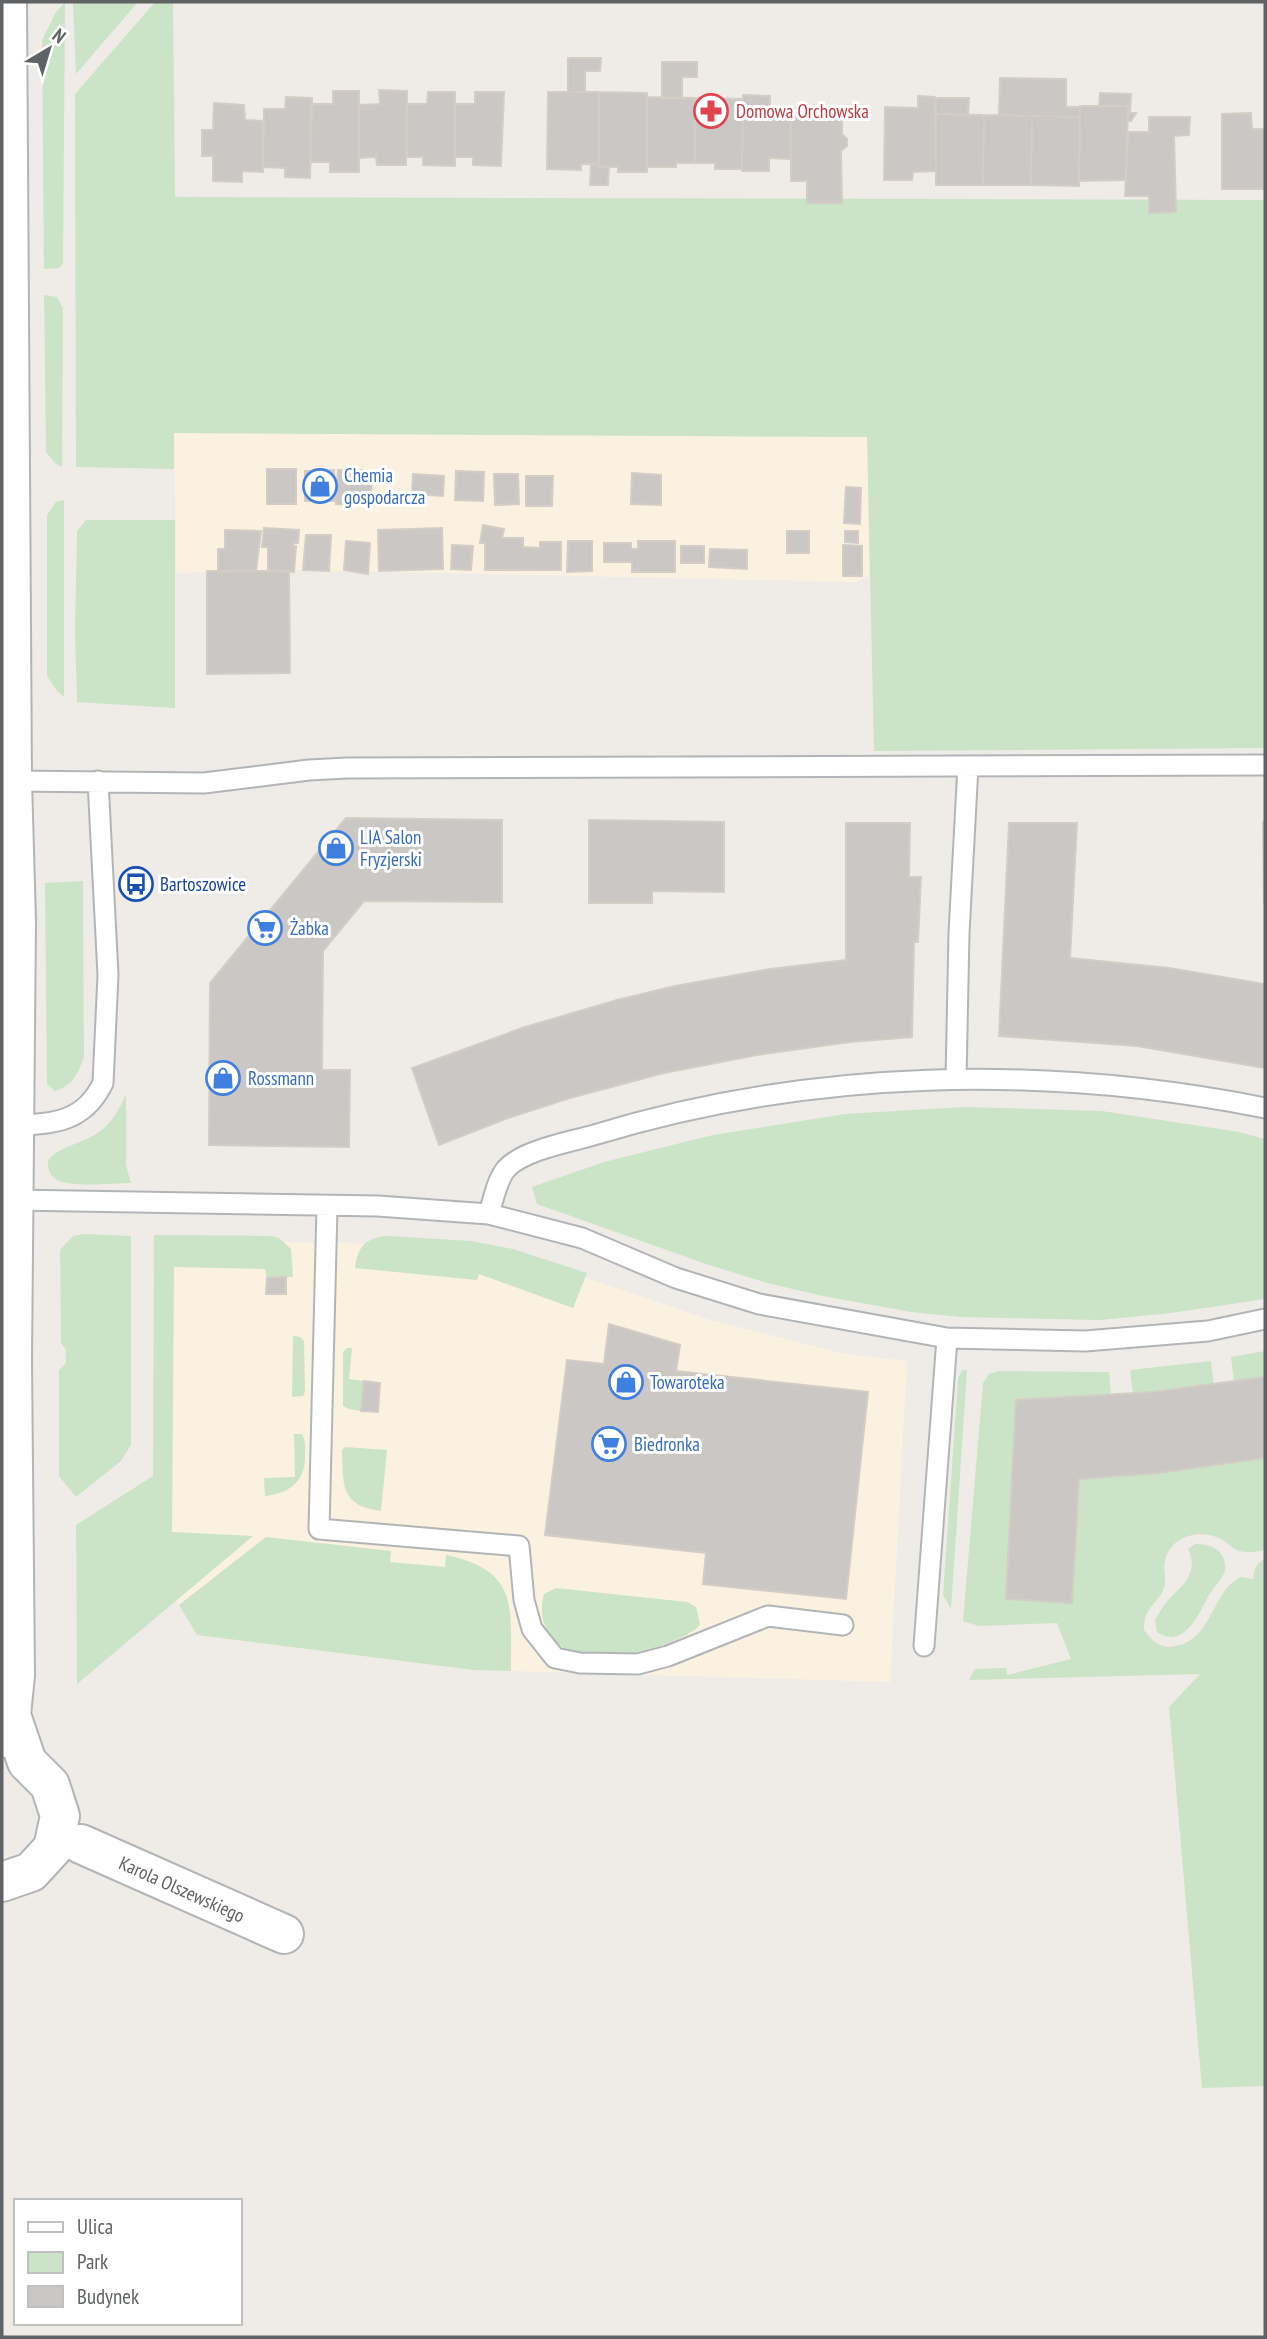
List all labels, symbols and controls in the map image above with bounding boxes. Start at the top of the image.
north arrow [14,14,84,84]
text: N [48,23,71,48]
pharmacy icon: Domowa Orchowska [692,92,730,130]
place label: Domowa Orchowska [736,99,869,123]
place label: Chemia gospodarcza [344,463,425,509]
shop icon: Chemia gospodarcza [301,467,339,505]
place label: LIA Salon Fryzjerski [360,825,422,871]
shop icon: LIA Salon Fryzjerski [317,829,355,867]
bus stop icon: Bartoszowice [117,865,155,903]
place label: Bartoszowice [160,872,246,896]
supermarket icon: Żabka [246,909,284,947]
place label: Żabka [290,916,329,940]
shop icon: Rossmann [204,1059,242,1097]
place label: Rossmann [248,1066,314,1090]
shop icon: Towaroteka [607,1363,645,1401]
place label: Towaroteka [650,1370,725,1394]
supermarket icon: Biedronka [590,1425,628,1463]
place label: Biedronka [634,1432,700,1456]
street label: Karola Olszewskiego [116,1851,248,1927]
legend [14,2199,242,2325]
text: Ulica [77,2213,113,2240]
text: Park [77,2248,108,2275]
text: Budynek [77,2283,139,2310]

